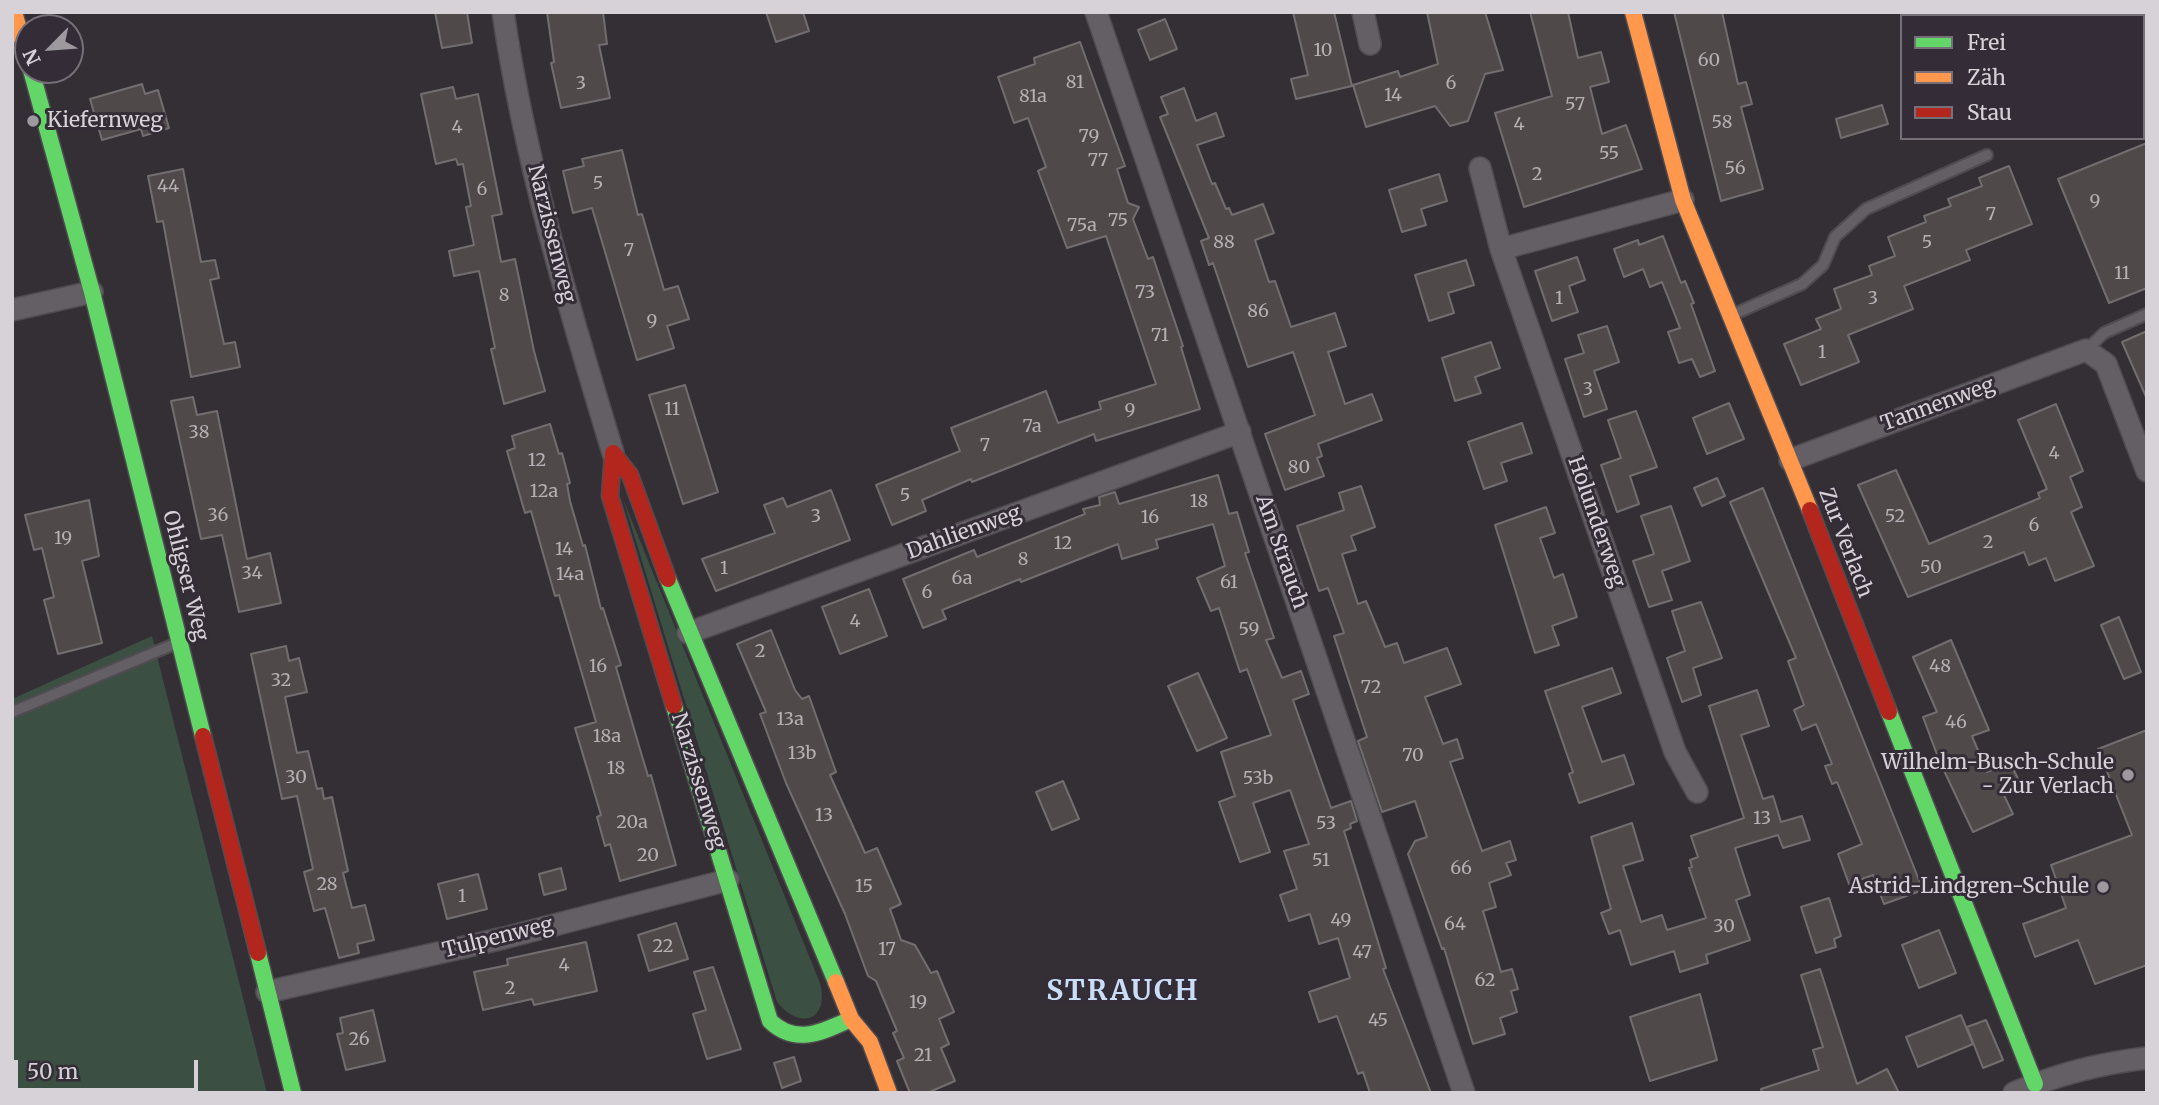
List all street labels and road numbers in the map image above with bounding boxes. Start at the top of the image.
street label: Narzissenweg [522,162,580,306]
street label: Tannenweg [1878,373,1998,437]
street label: Holunderweg [1562,453,1630,591]
street label: Zur Verlach [1813,485,1877,601]
street label: Am Strauch [1250,492,1312,612]
street label: Dahlienweg [903,501,1025,565]
street label: Ohligser Weg [157,508,213,644]
street label: Narzissenweg [665,710,731,852]
street label: Tulpenweg [440,912,556,964]

